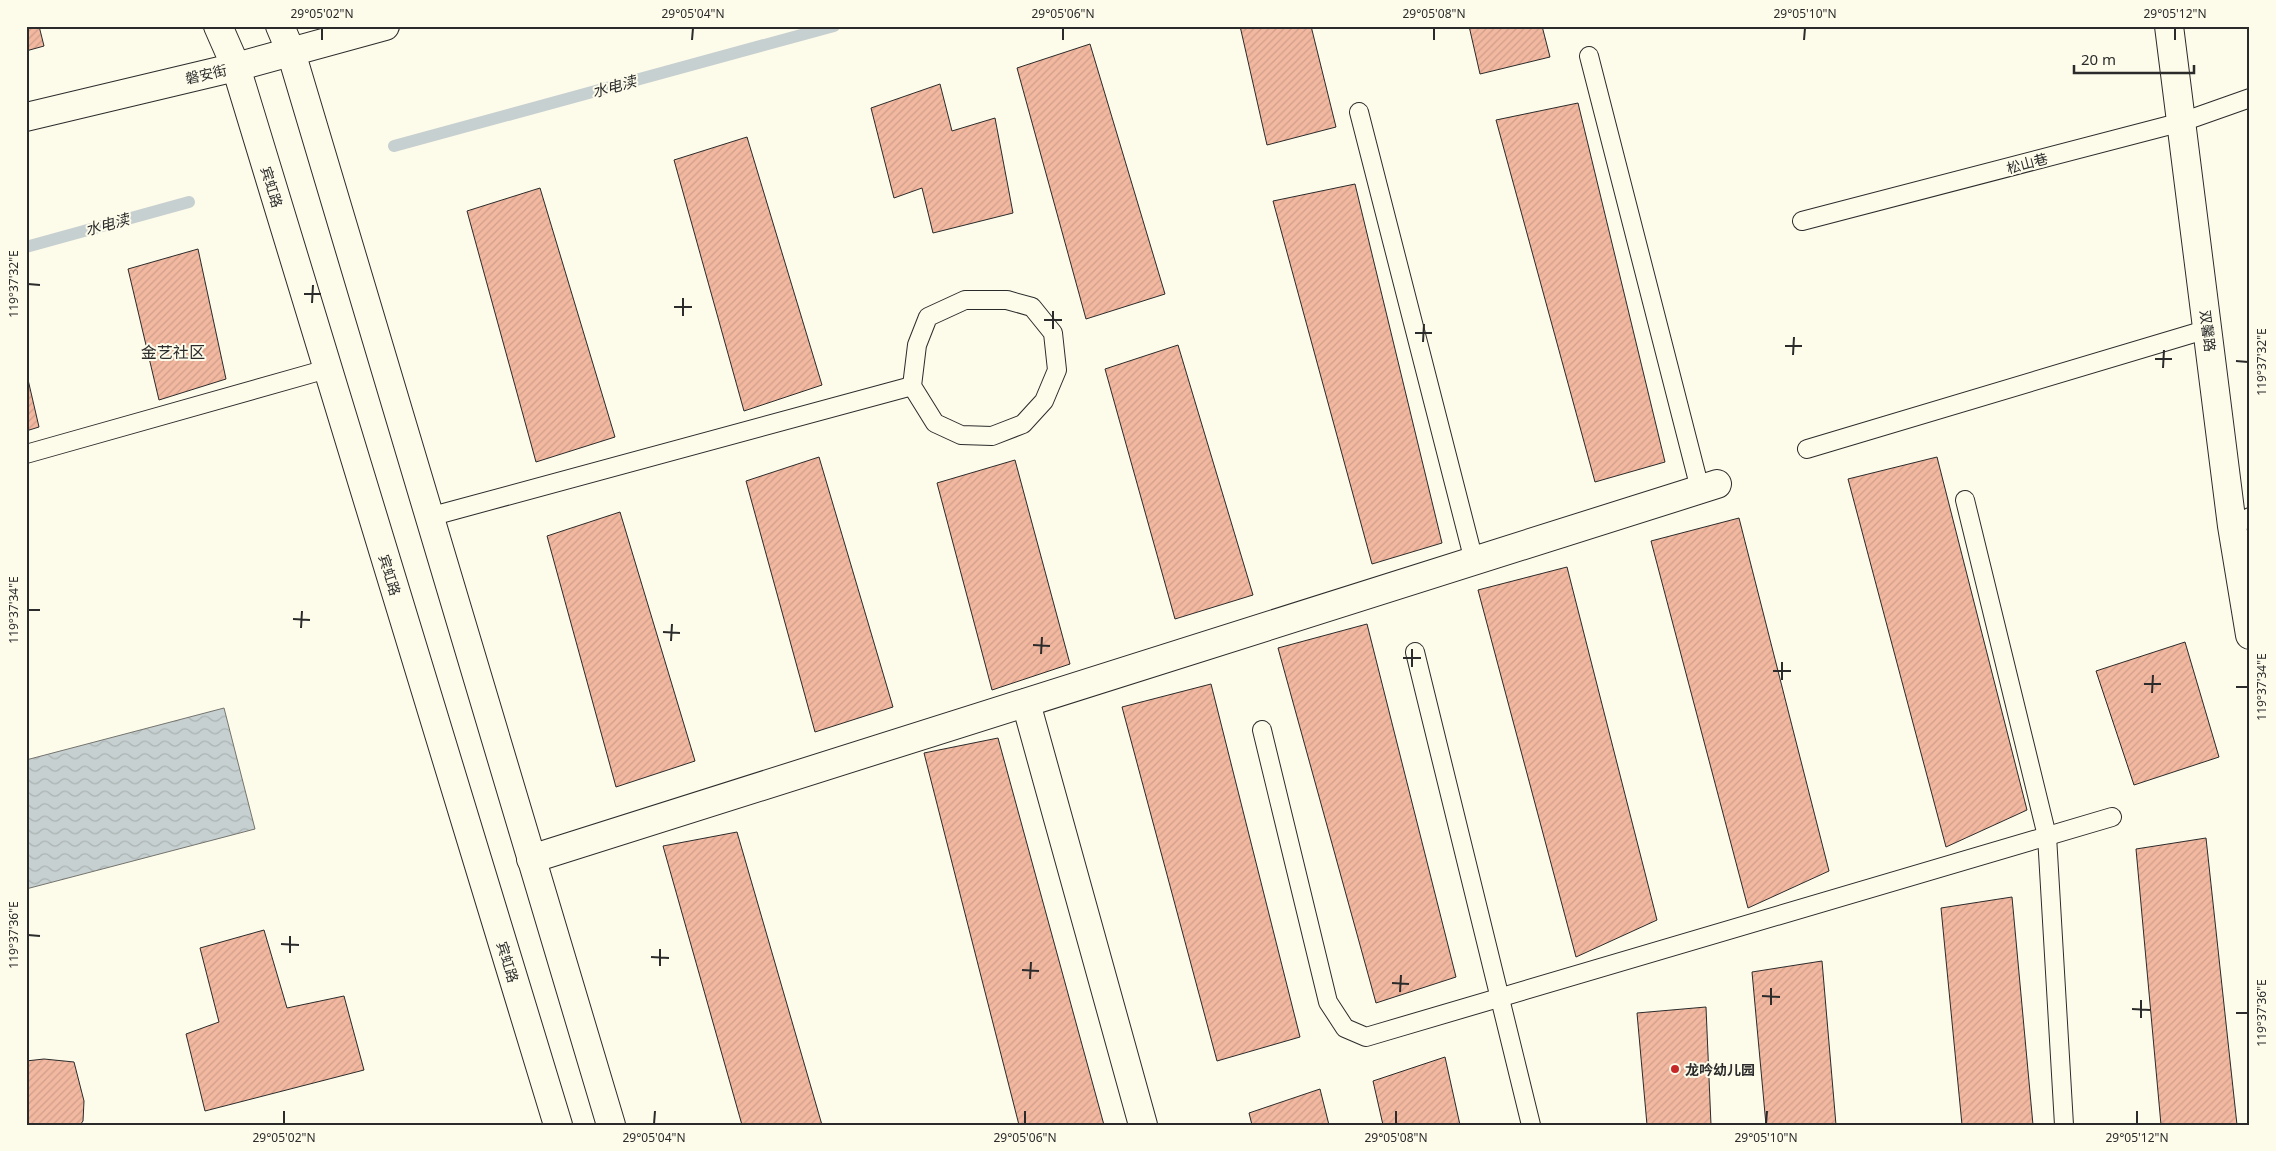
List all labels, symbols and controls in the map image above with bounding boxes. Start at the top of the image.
text: 29°05'02"N [290,5,354,22]
text: 29°05'04"N [661,5,725,22]
text: 29°05'06"N [1031,5,1095,22]
text: 29°05'08"N [1402,5,1466,22]
text: 29°05'10"N [1773,5,1837,22]
text: 29°05'12"N [2143,5,2207,22]
scale bar [2074,42,2194,74]
text: 20 m [2081,49,2116,69]
street label: 磐安街 [183,60,229,88]
water label: 水电渎 [590,70,640,101]
street label: 松山巷 [2004,148,2050,178]
street label: 宾虹路 [257,164,287,210]
water label: 水电渎 [83,208,133,239]
text: 119°37'32"E [5,250,22,318]
street label: 双馨路 [2196,309,2220,353]
text: 119°37'32"E [2253,328,2270,396]
district label: 金艺社区 [141,341,205,363]
street label: 宾虹路 [375,552,405,598]
text: 119°37'34"E [5,576,22,644]
text: 119°37'34"E [2253,653,2270,721]
text: 119°37'36"E [5,901,22,969]
street label: 宾虹路 [493,939,523,985]
text: 119°37'36"E [2253,979,2270,1047]
place label: 龙吟幼儿园 [1685,1060,1755,1079]
marker: 龙吟幼儿园 [1669,1063,1681,1075]
text: 29°05'02"N [252,1129,316,1146]
text: 29°05'04"N [622,1129,686,1146]
text: 29°05'06"N [993,1129,1057,1146]
text: 29°05'08"N [1364,1129,1428,1146]
text: 29°05'10"N [1734,1129,1798,1146]
text: 29°05'12"N [2105,1129,2169,1146]

